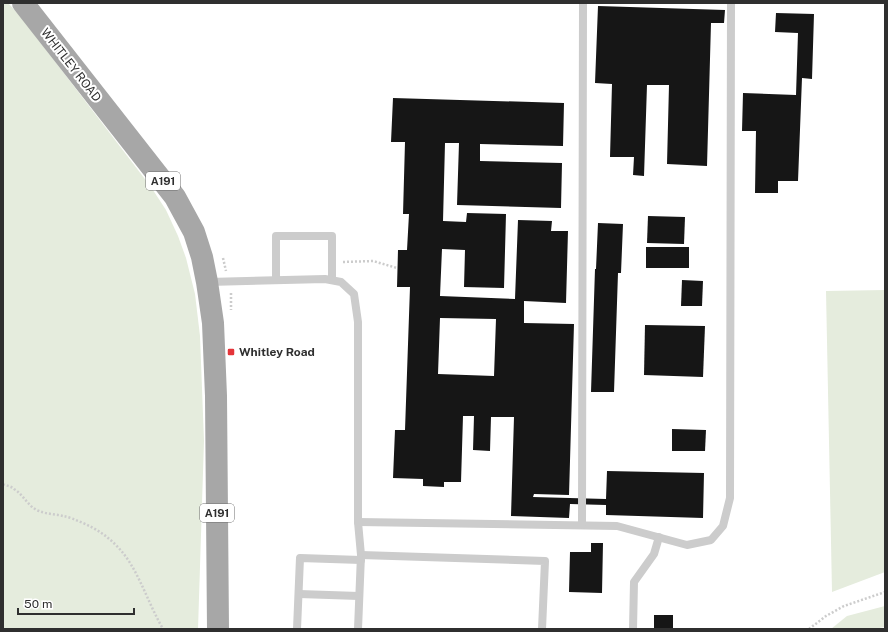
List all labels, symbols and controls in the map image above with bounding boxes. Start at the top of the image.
street label: WHITLEY ROAD [38,26,104,104]
road number: A191 [146,172,180,190]
place label: Whitley Road [239,345,315,359]
marker: Whitley Road [226,347,236,357]
road number: A191 [200,504,234,522]
scale bar [18,590,134,616]
text: 50 m [24,597,52,611]

